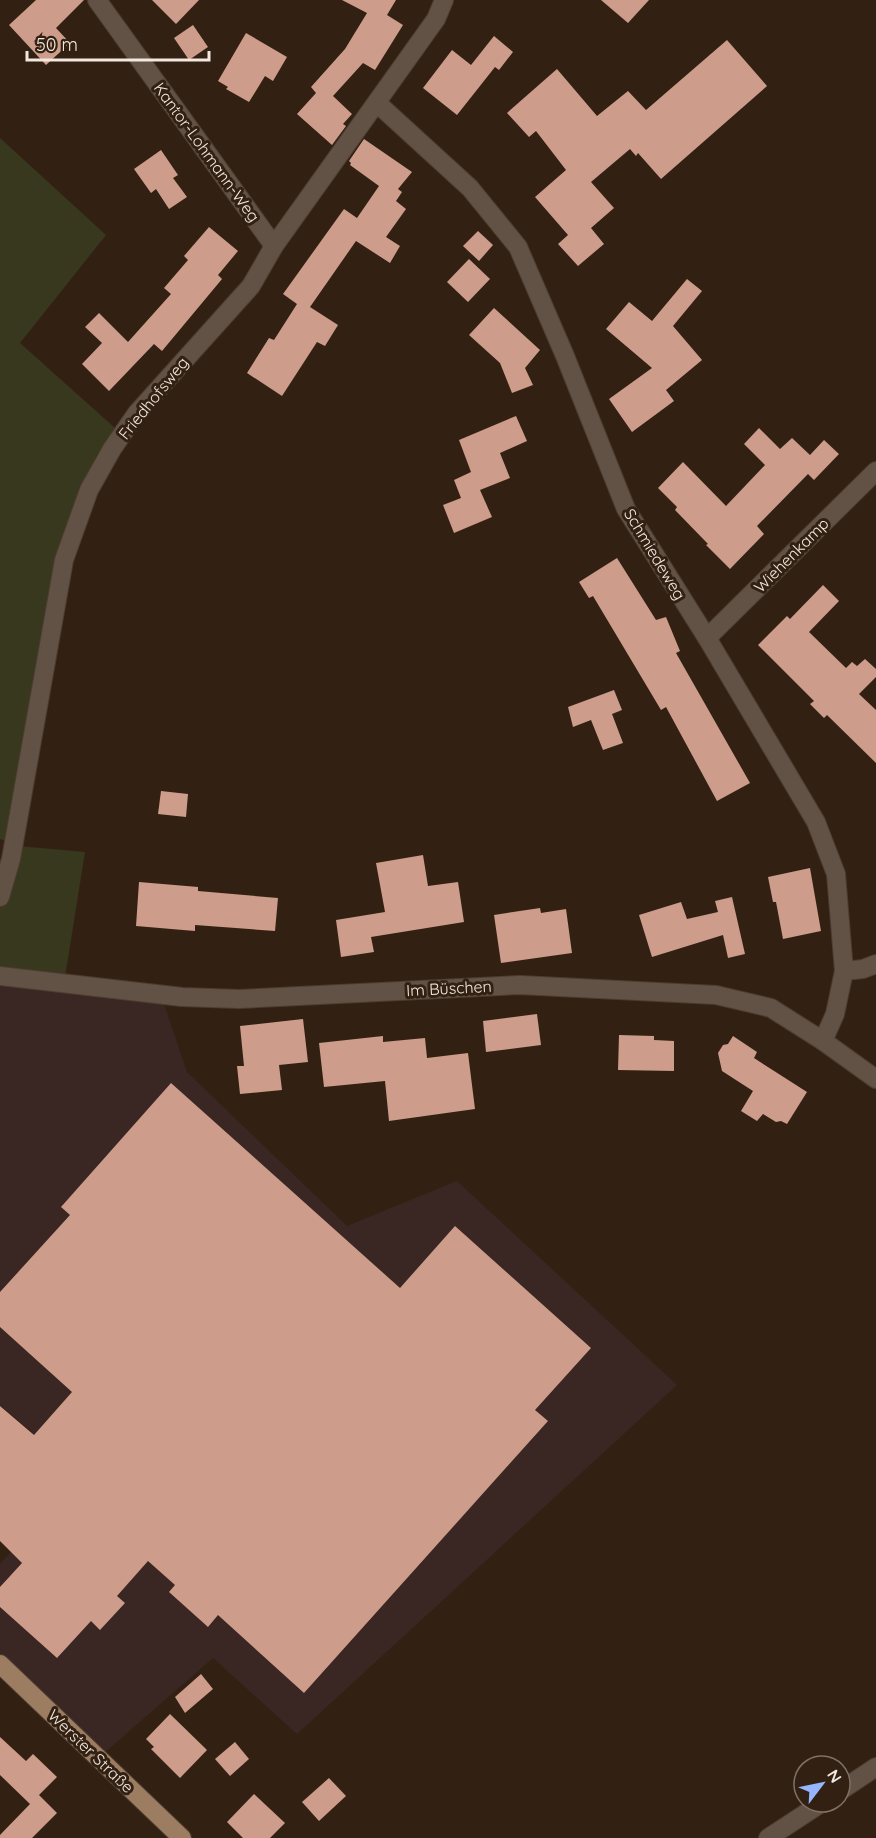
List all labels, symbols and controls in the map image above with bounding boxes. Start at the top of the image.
scale bar [27,24,208,62]
text: 50 m [36,33,78,56]
street label: Kantor-Lohmann-Weg [150,78,264,226]
street label: Friedhofsweg [114,353,192,443]
street label: Schmiedeweg [620,505,690,603]
street label: Wiehenkamp [749,513,833,597]
street label: Im Büschen [406,976,492,1000]
street label: Werster Straße [44,1705,138,1797]
north arrow [792,1754,852,1814]
text: N [823,1766,846,1786]

